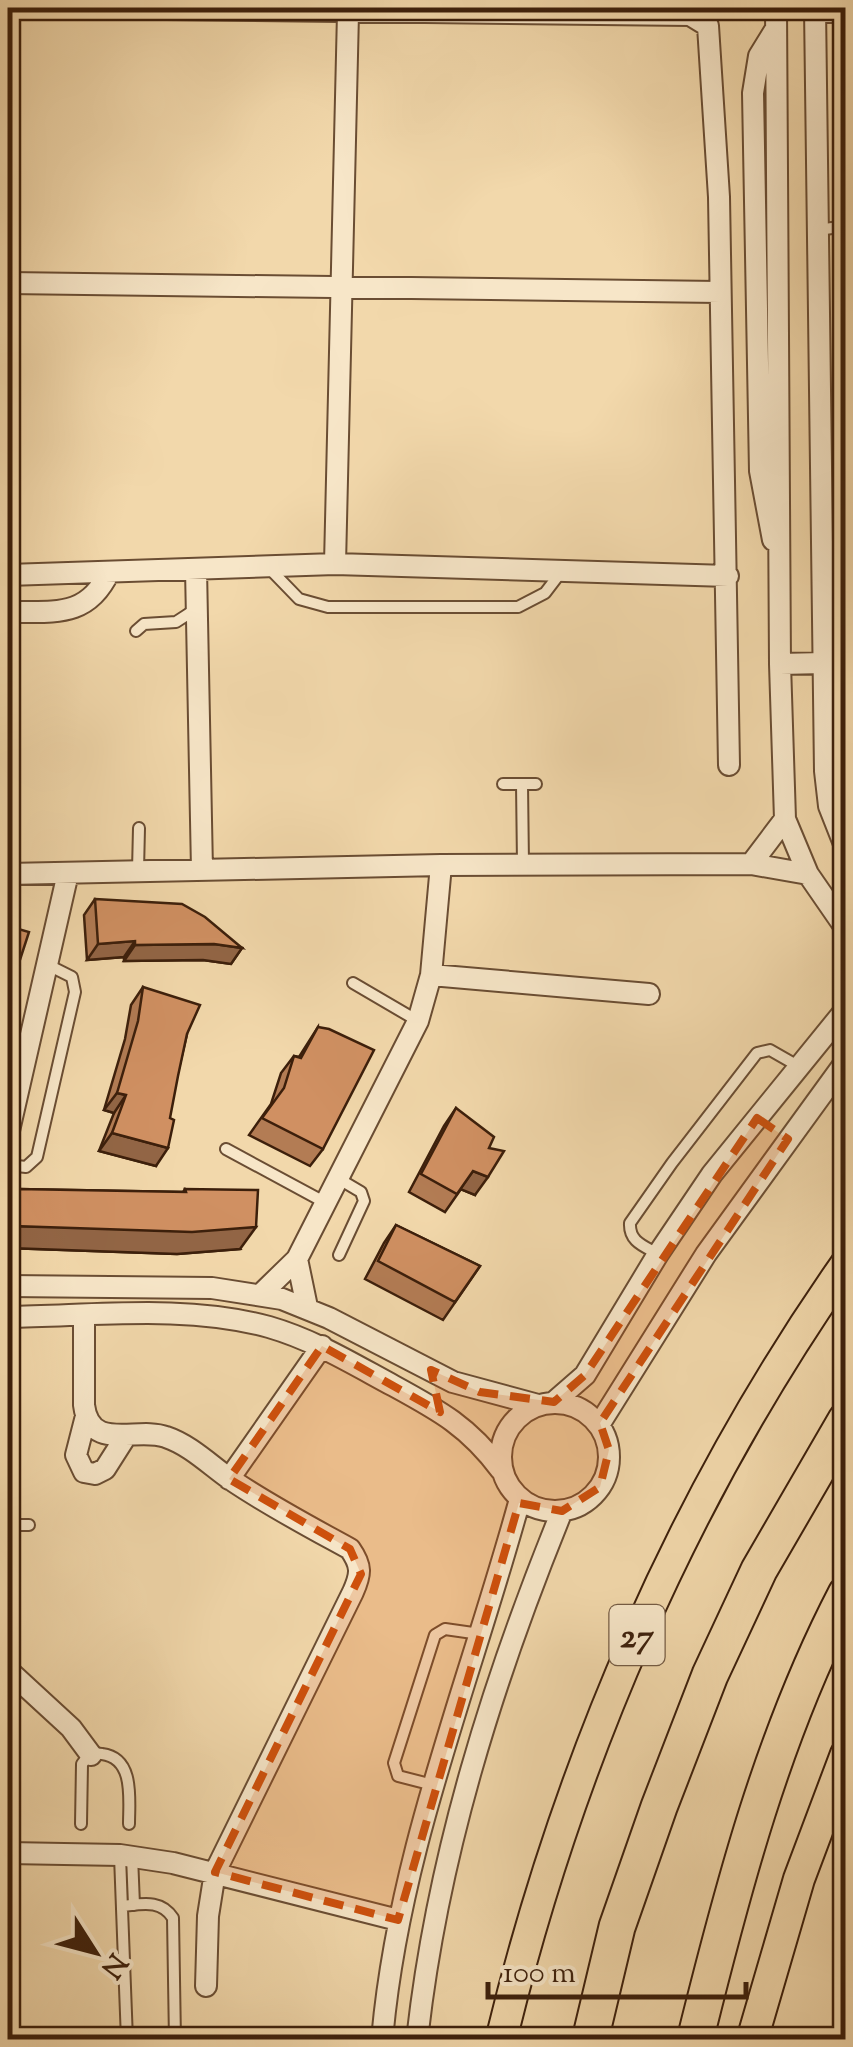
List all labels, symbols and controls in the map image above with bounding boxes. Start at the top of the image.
road number: 27 [610,1605,664,1665]
north arrow [45,1902,145,2002]
scale bar [488,1937,746,1999]
text: N [90,1944,136,1986]
text: 100 m [503,1953,576,1996]

